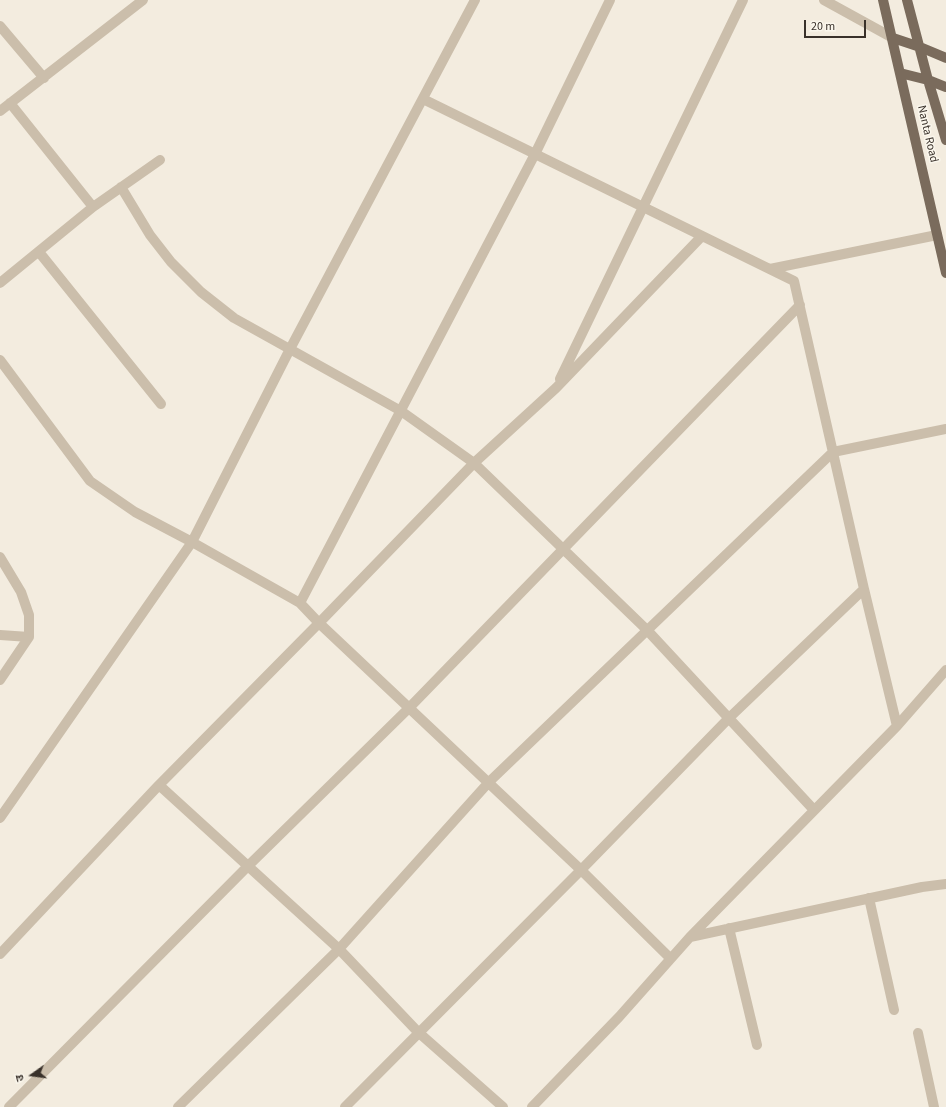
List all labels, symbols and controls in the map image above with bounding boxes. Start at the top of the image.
scale bar [806,12,868,38]
text: 20 m [811,18,835,35]
street label: Nanta Road [913,104,941,164]
north arrow [12,1055,52,1095]
text: उ [12,1073,28,1083]

